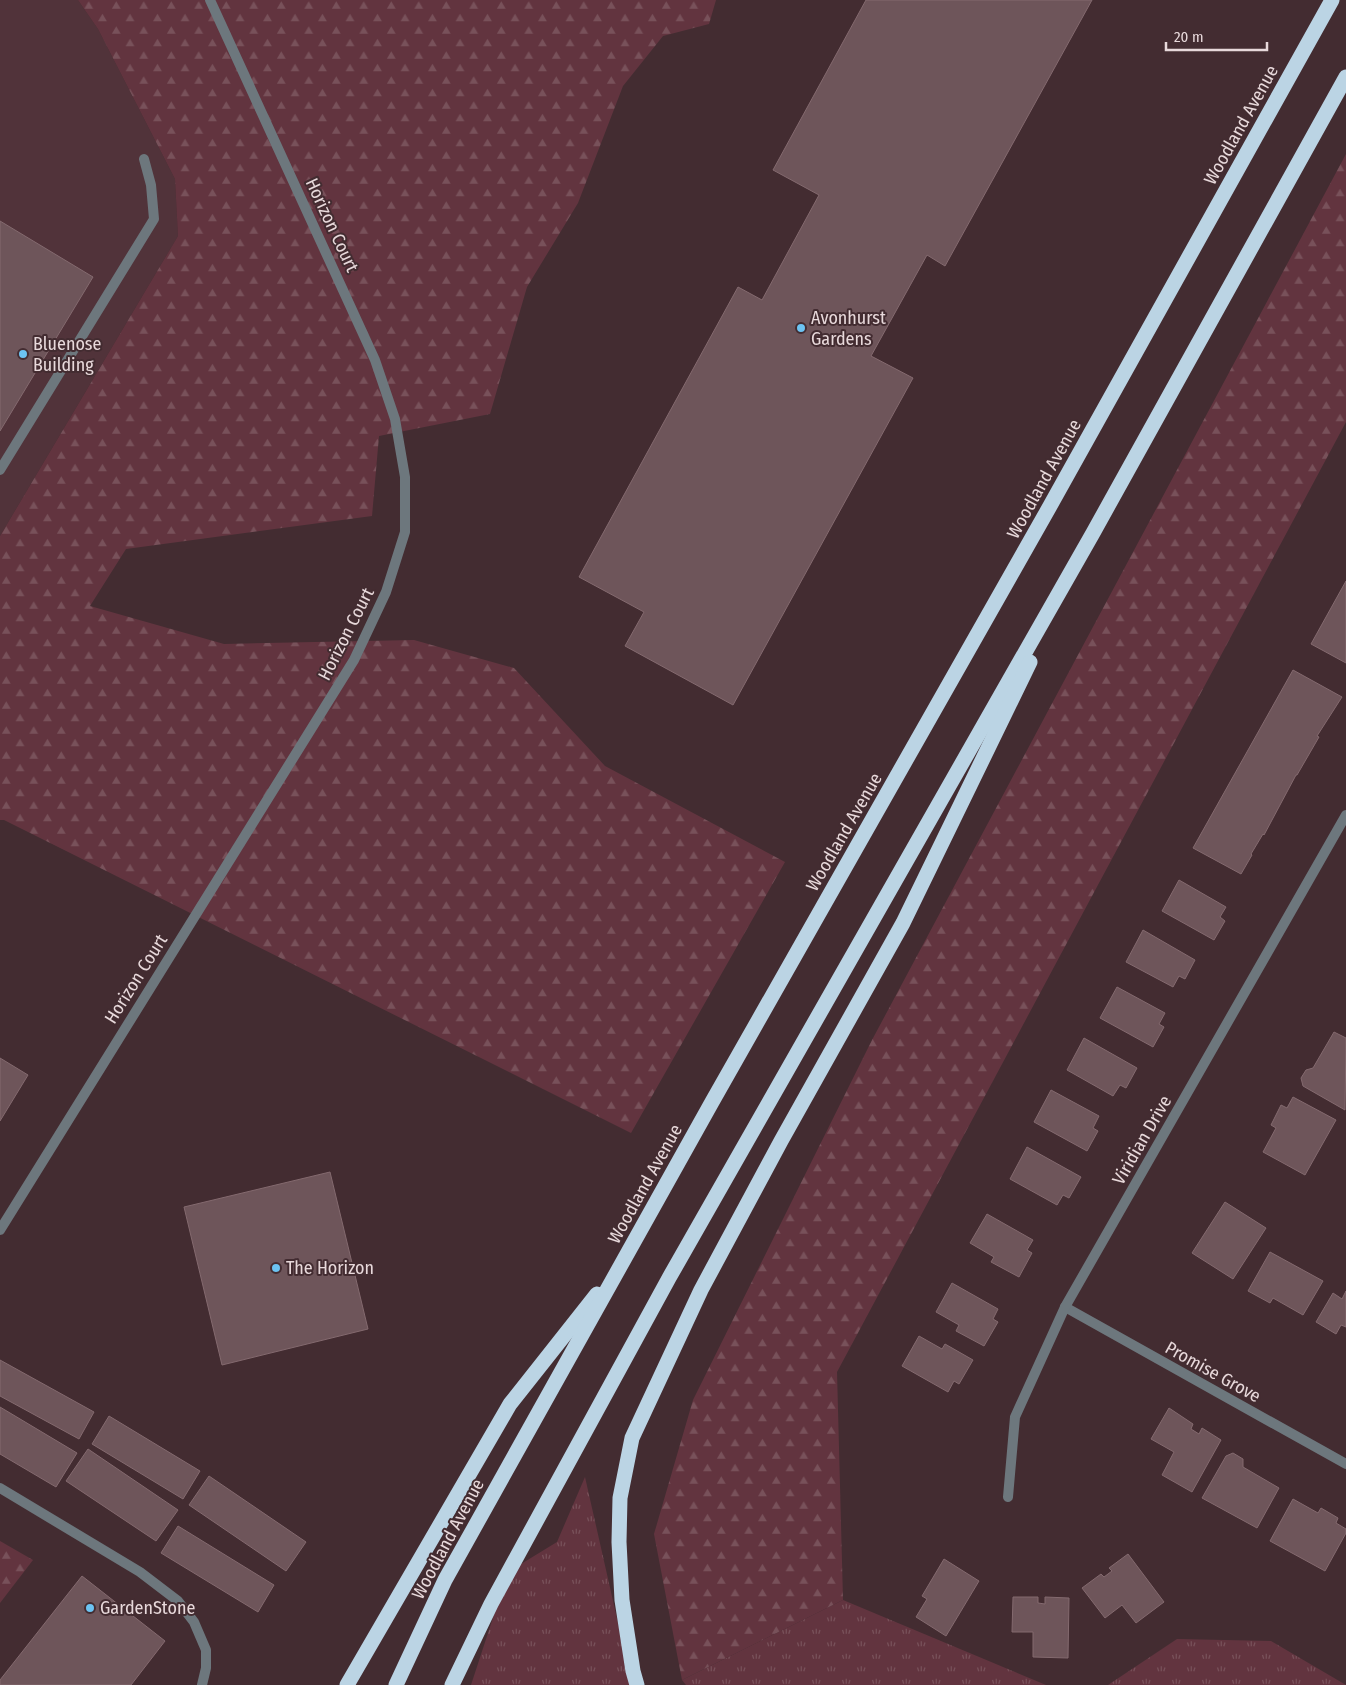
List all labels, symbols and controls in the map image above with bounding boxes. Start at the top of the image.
scale bar [1166,20,1267,52]
text: 20 m [1174,28,1204,46]
street label: Woodland Avenue [1199,61,1283,188]
street label: Horizon Court [301,174,363,276]
place label: Avonhurst Gardens [811,307,886,350]
marker: Avonhurst Gardens [795,322,807,334]
place label: Bluenose Building [33,333,102,376]
marker: Bluenose Building [17,348,29,360]
street label: Woodland Avenue [1002,415,1086,542]
street label: Horizon Court [313,584,379,684]
street label: Woodland Avenue [801,769,887,895]
street label: Horizon Court [100,930,172,1028]
street label: Viridian Drive [1108,1091,1176,1189]
street label: Woodland Avenue [603,1120,687,1247]
place label: The Horizon [286,1257,374,1279]
marker: The Horizon [270,1262,282,1274]
street label: Promise Grove [1161,1337,1265,1407]
street label: Woodland Avenue [407,1475,489,1603]
place label: GardenStone [100,1597,195,1619]
marker: GardenStone [84,1602,96,1614]

